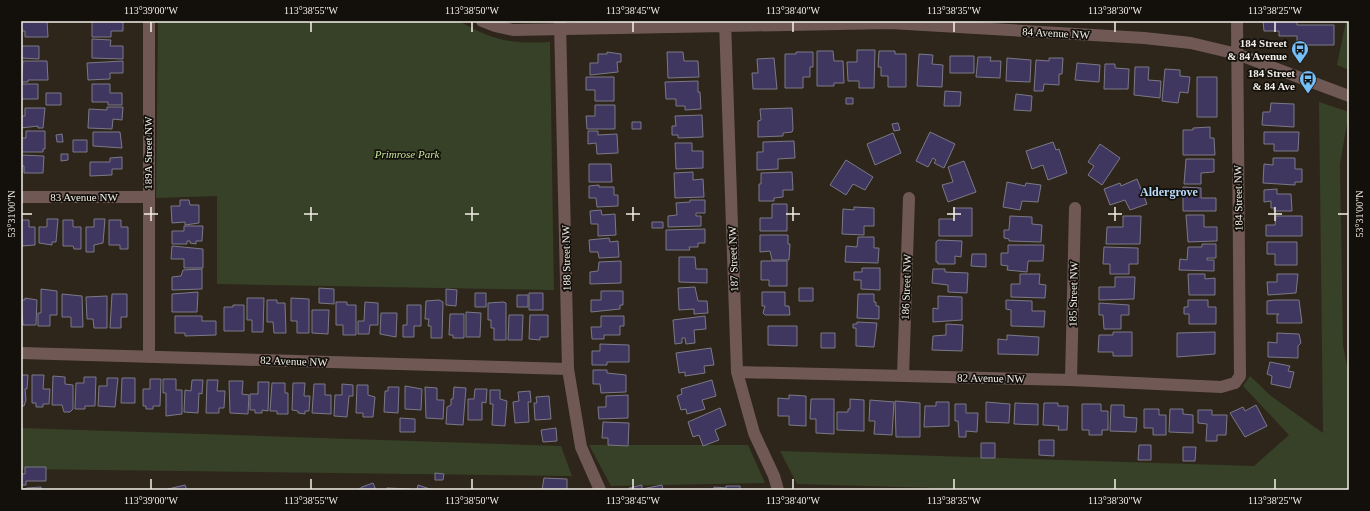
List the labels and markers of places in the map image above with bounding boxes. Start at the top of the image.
place label: 184 Street & 84 Avenue [1227,37,1287,62]
bus stop icon: 184 Street & 84 Avenue [1290,39,1310,64]
place label: 184 Street & 84 Ave [1248,67,1295,92]
bus stop icon: 184 Street & 84 Ave [1298,69,1318,94]

